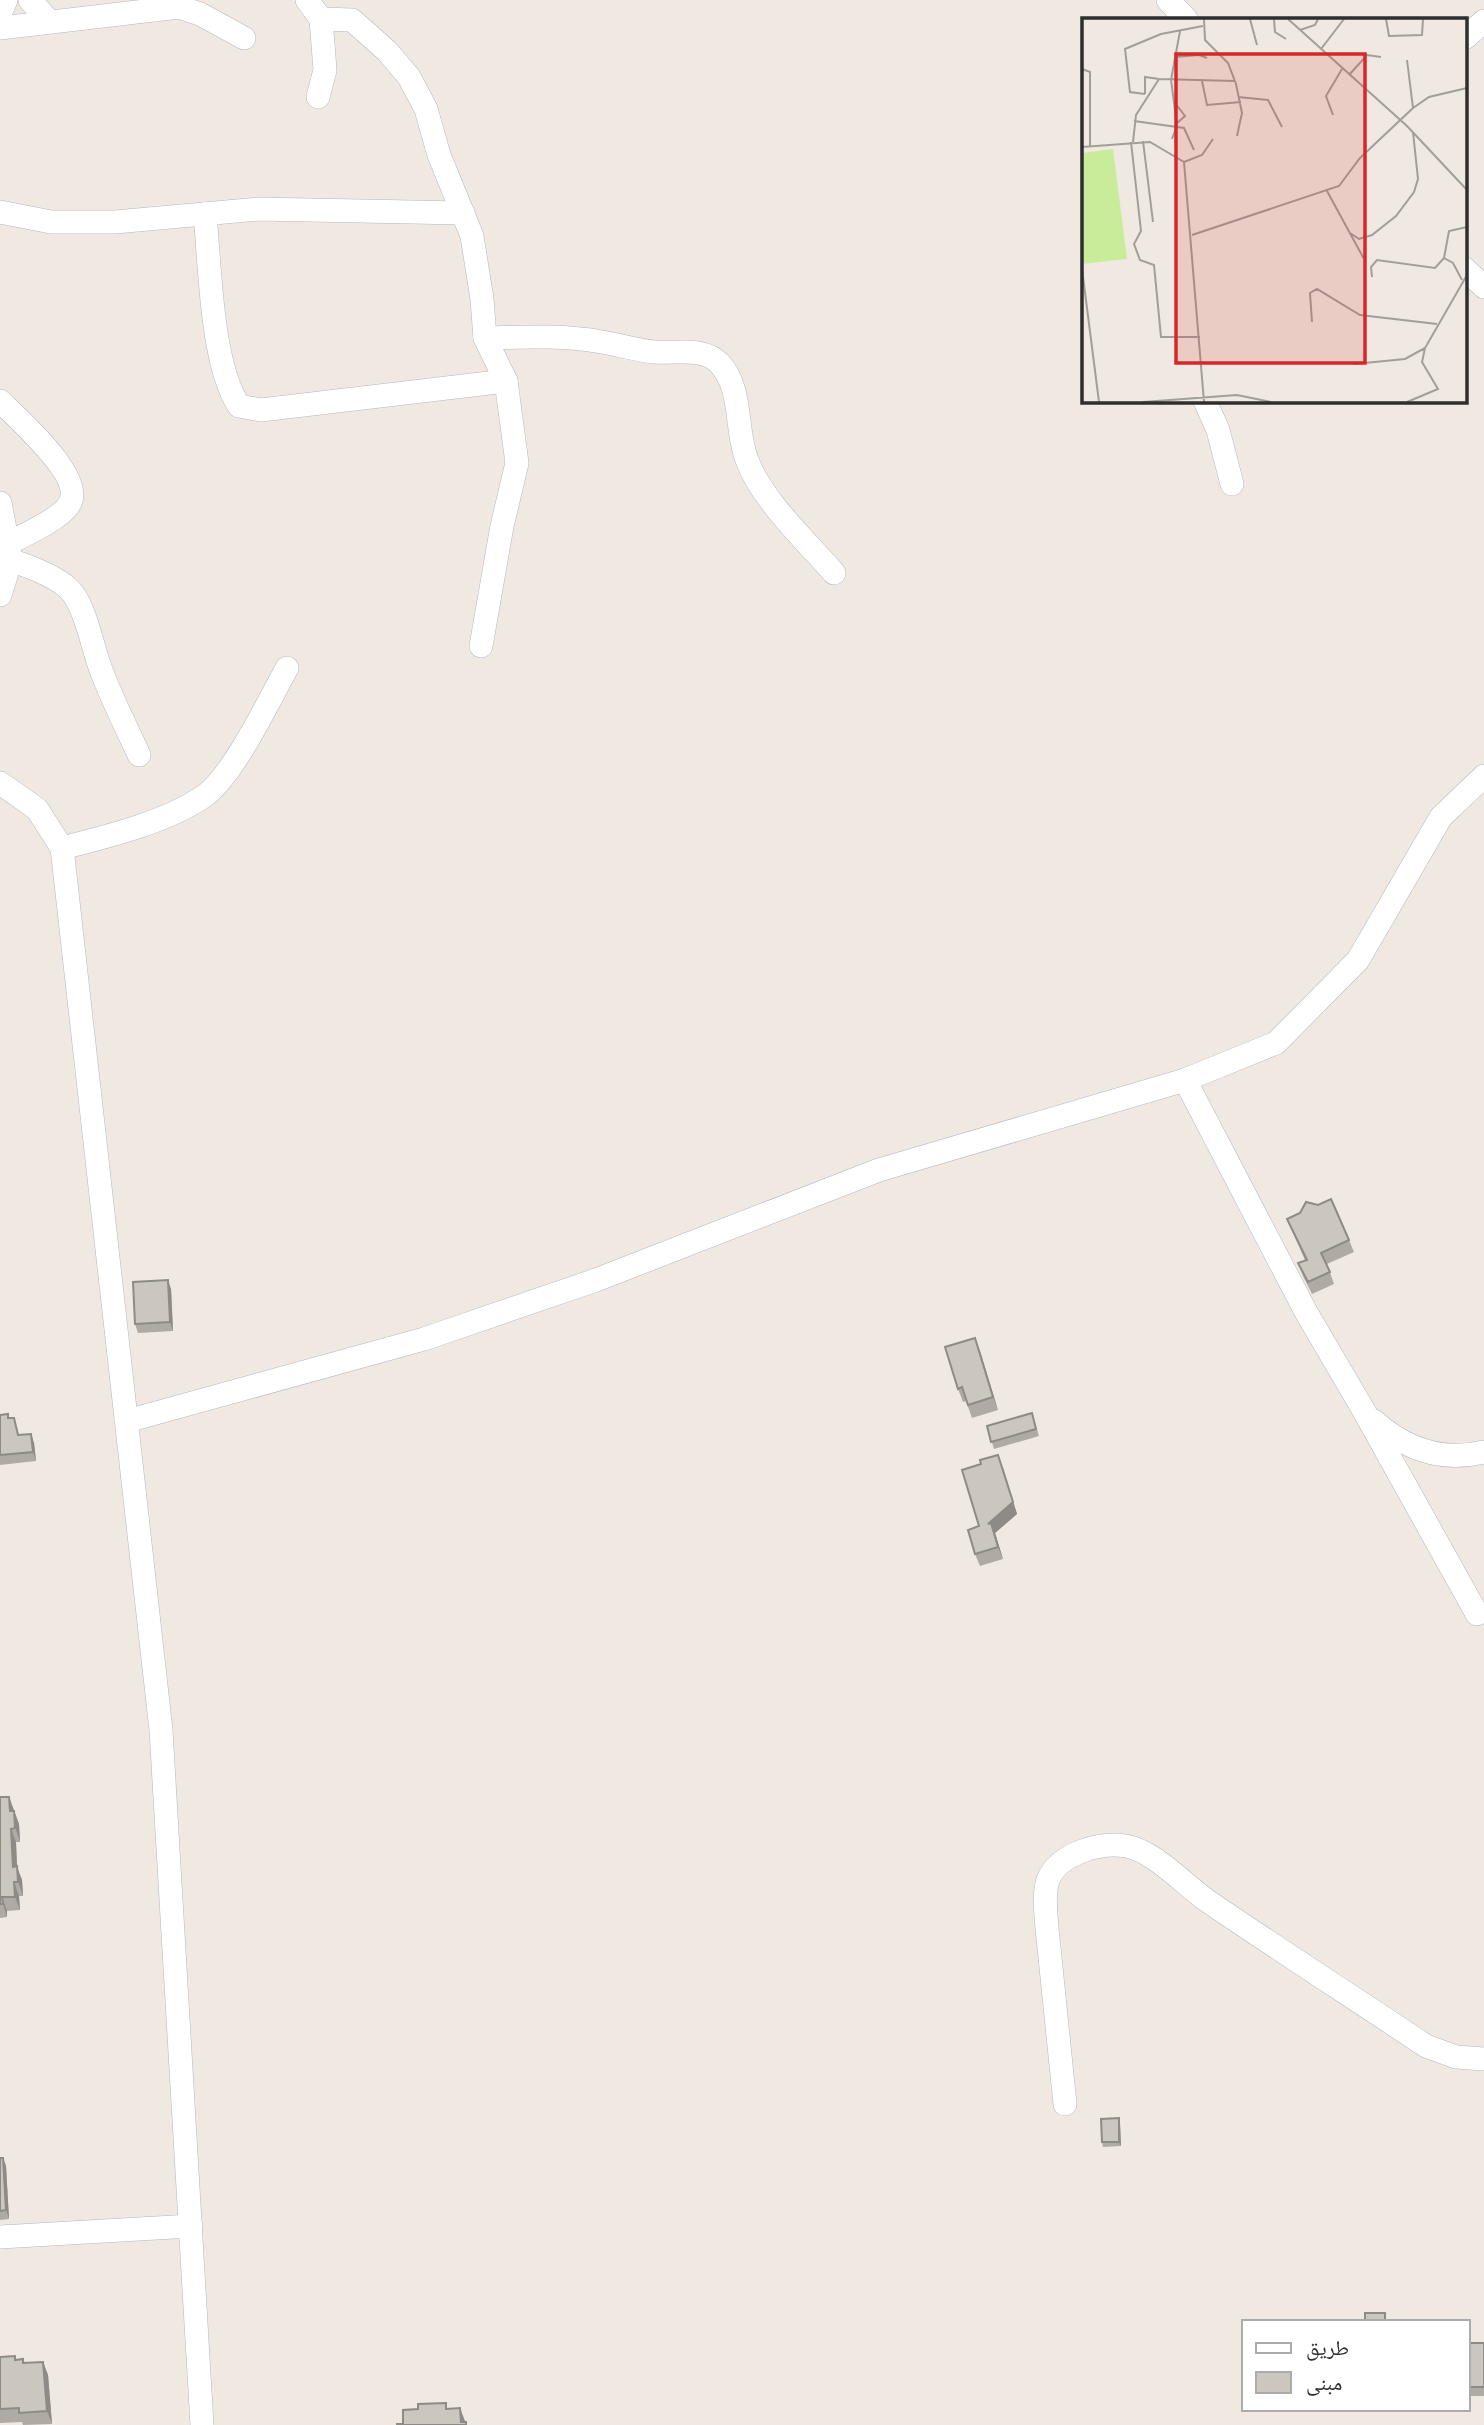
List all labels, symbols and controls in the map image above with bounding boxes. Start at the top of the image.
inset map [1082,18,1466,402]
legend [1242,2320,1470,2411]
text: طريق [1306,2333,1349,2363]
text: مبنى [1306,2368,1342,2398]

